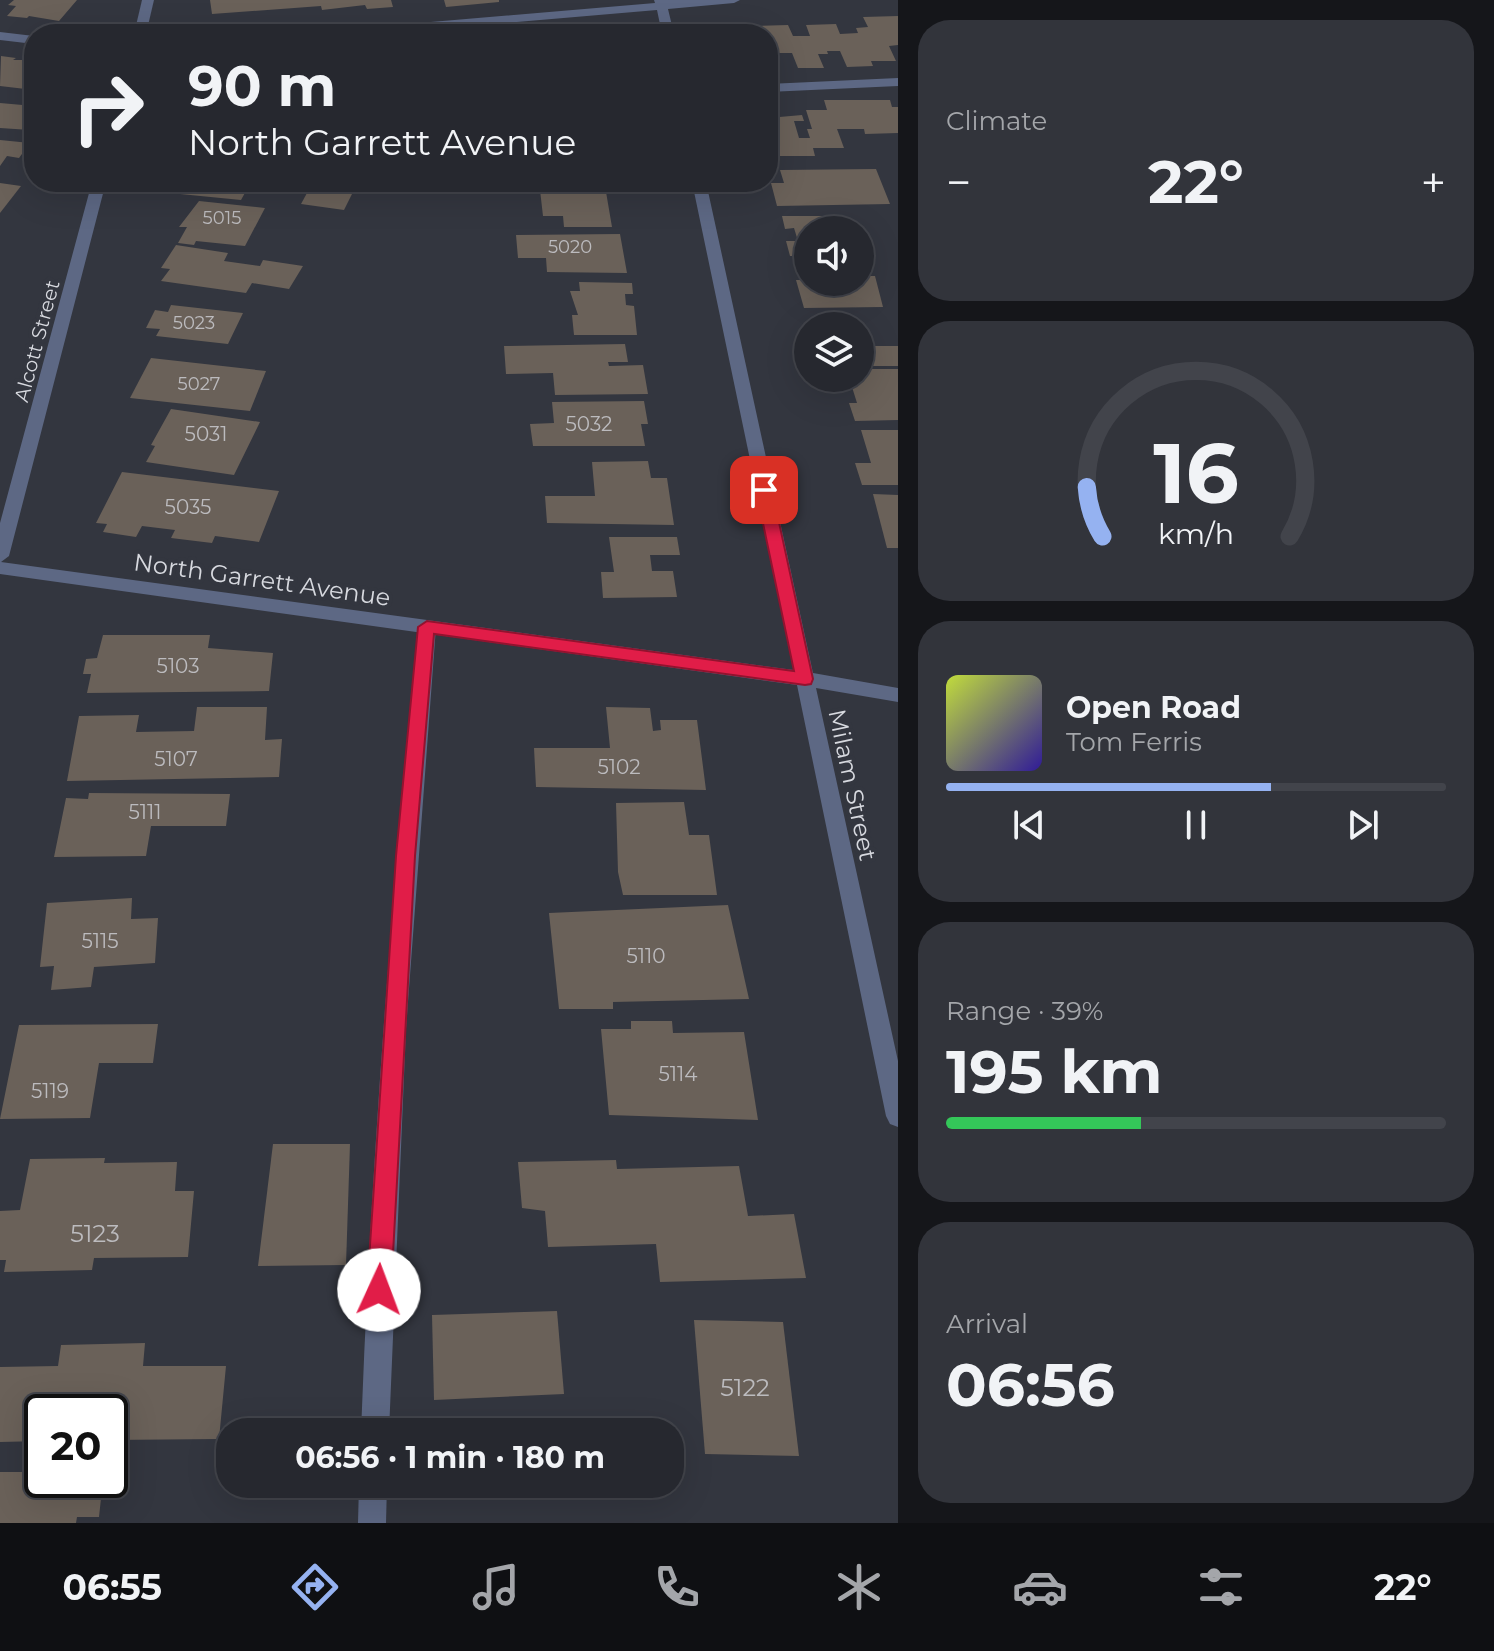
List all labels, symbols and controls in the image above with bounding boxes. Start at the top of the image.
text: 90 m [188,52,336,120]
icon: right [56,56,160,160]
text: Climate [946,105,1047,137]
text: North Garrett Avenue [188,120,576,164]
text: 22° [1148,145,1244,218]
text: − [946,155,971,209]
text: + [1421,155,1446,209]
house number: 5015 [203,207,241,229]
map controls [794,216,874,392]
button: sound [794,216,874,296]
house number: 5020 [548,236,592,258]
street label: Alcott Street [9,278,65,404]
house number: 5023 [173,312,215,334]
button: layers [794,312,874,392]
house number: 5027 [178,373,220,395]
house number: 5032 [566,412,612,436]
text: 16 [1153,421,1239,523]
house number: 5031 [185,422,227,446]
pin [730,456,798,524]
icon: arrive [742,468,786,512]
house number: 5035 [165,495,211,519]
text: km/h [1158,516,1234,551]
street label: North Garrett Avenue [132,547,392,612]
house number: 5103 [157,654,199,678]
text: Open Road [1066,689,1241,726]
street label: Milam Street [822,706,883,864]
text: Tom Ferris [1066,726,1202,758]
house number: 5107 [154,747,198,771]
house number: 5102 [597,755,641,779]
house number: 5111 [129,800,161,824]
icon: previous [1007,803,1051,847]
icon: pause [1174,803,1218,847]
icon: next [1341,803,1385,847]
house number: 5115 [81,929,119,953]
house number: 5110 [627,944,666,968]
text: Range · 39% [946,995,1103,1027]
text: 195 km [946,1035,1162,1108]
house number: 5114 [659,1062,697,1086]
house number: 5119 [31,1079,69,1103]
house number: 5123 [70,1219,120,1248]
position arrow [337,1248,421,1332]
text: Arrival [946,1308,1028,1340]
text: 06:56 [946,1348,1115,1421]
house number: 5122 [720,1373,770,1402]
speed limit sign: 20 [24,1394,128,1498]
text: 06:56 · 1 min · 180 m [295,1439,605,1476]
icon: directions [287,1559,343,1615]
icon: music [468,1559,524,1615]
icon: phone [649,1559,705,1615]
icon: climate [831,1559,887,1615]
icon: car [1012,1559,1068,1615]
icon: filters [1193,1559,1249,1615]
text: 06:55 [63,1565,162,1609]
text: 22° [1374,1565,1431,1609]

